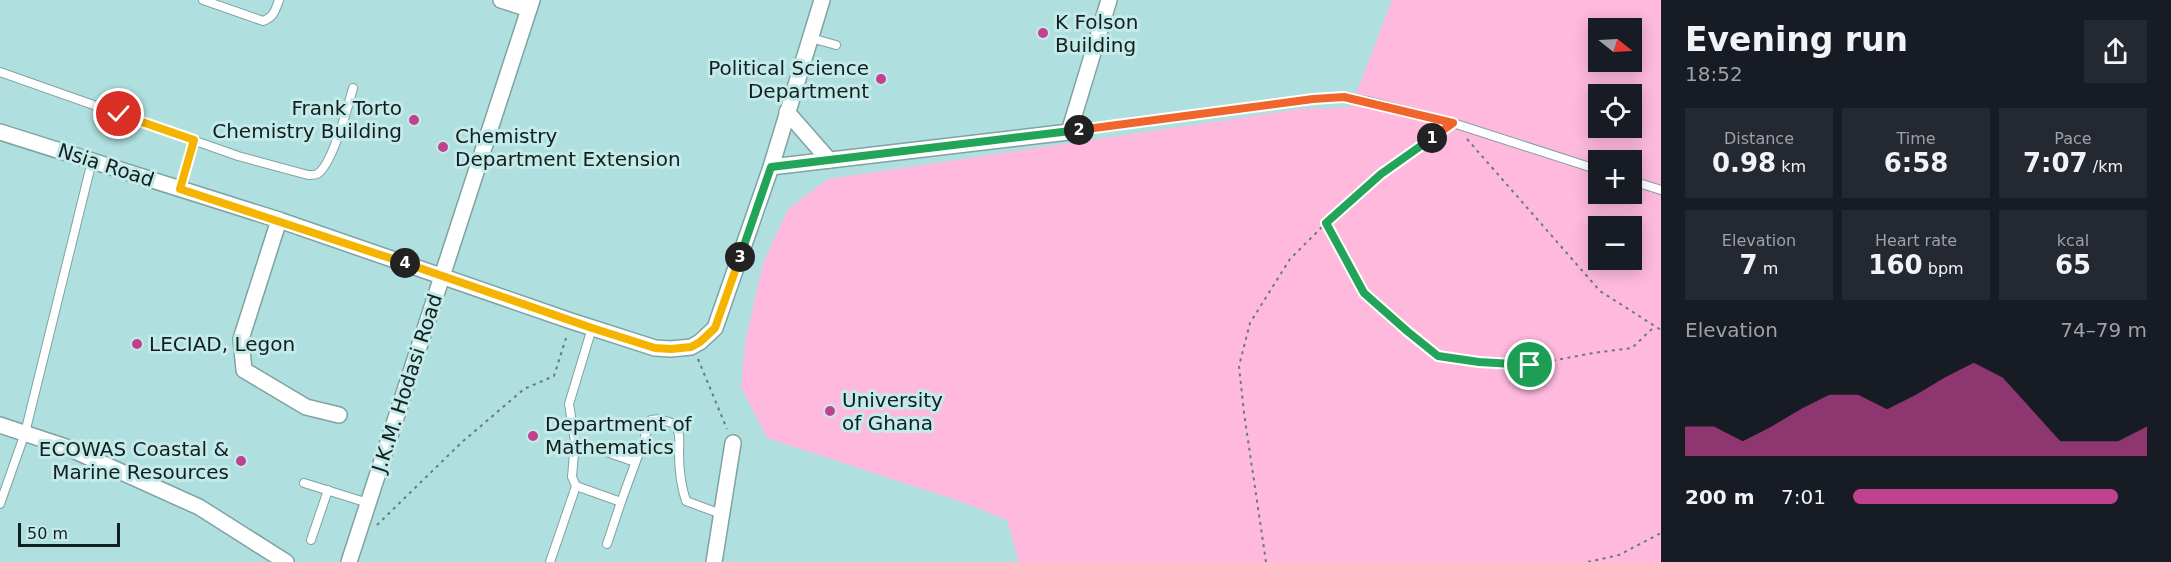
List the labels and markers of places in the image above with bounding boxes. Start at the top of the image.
place label: K Folson Building [1055,10,1138,57]
marker: K Folson Building [1036,26,1050,40]
place label: Political Science Department [708,56,869,103]
marker: Political Science Department [874,72,888,86]
pin [93,88,144,139]
place label: Frank Torto Chemistry Building [212,96,402,143]
marker: Frank Torto Chemistry Building [407,113,421,127]
pin: 2 [1064,115,1094,145]
pin: 1 [1417,123,1447,153]
place label: Chemistry Department Extension [455,124,681,171]
marker: Chemistry Department Extension [436,140,450,154]
pin: 3 [725,242,755,272]
pin: 4 [390,248,420,278]
place label: LECIAD, Legon [149,332,295,356]
marker: LECIAD, Legon [130,337,144,351]
pin [1504,339,1555,390]
place label: University of Ghana [842,388,943,435]
marker: University of Ghana [823,404,837,418]
place label: Department of Mathematics [545,412,693,459]
marker: Department of Mathematics [526,429,540,443]
place label: ECOWAS Coastal & Marine Resources [39,437,229,484]
marker: ECOWAS Coastal & Marine Resources [234,454,248,468]

